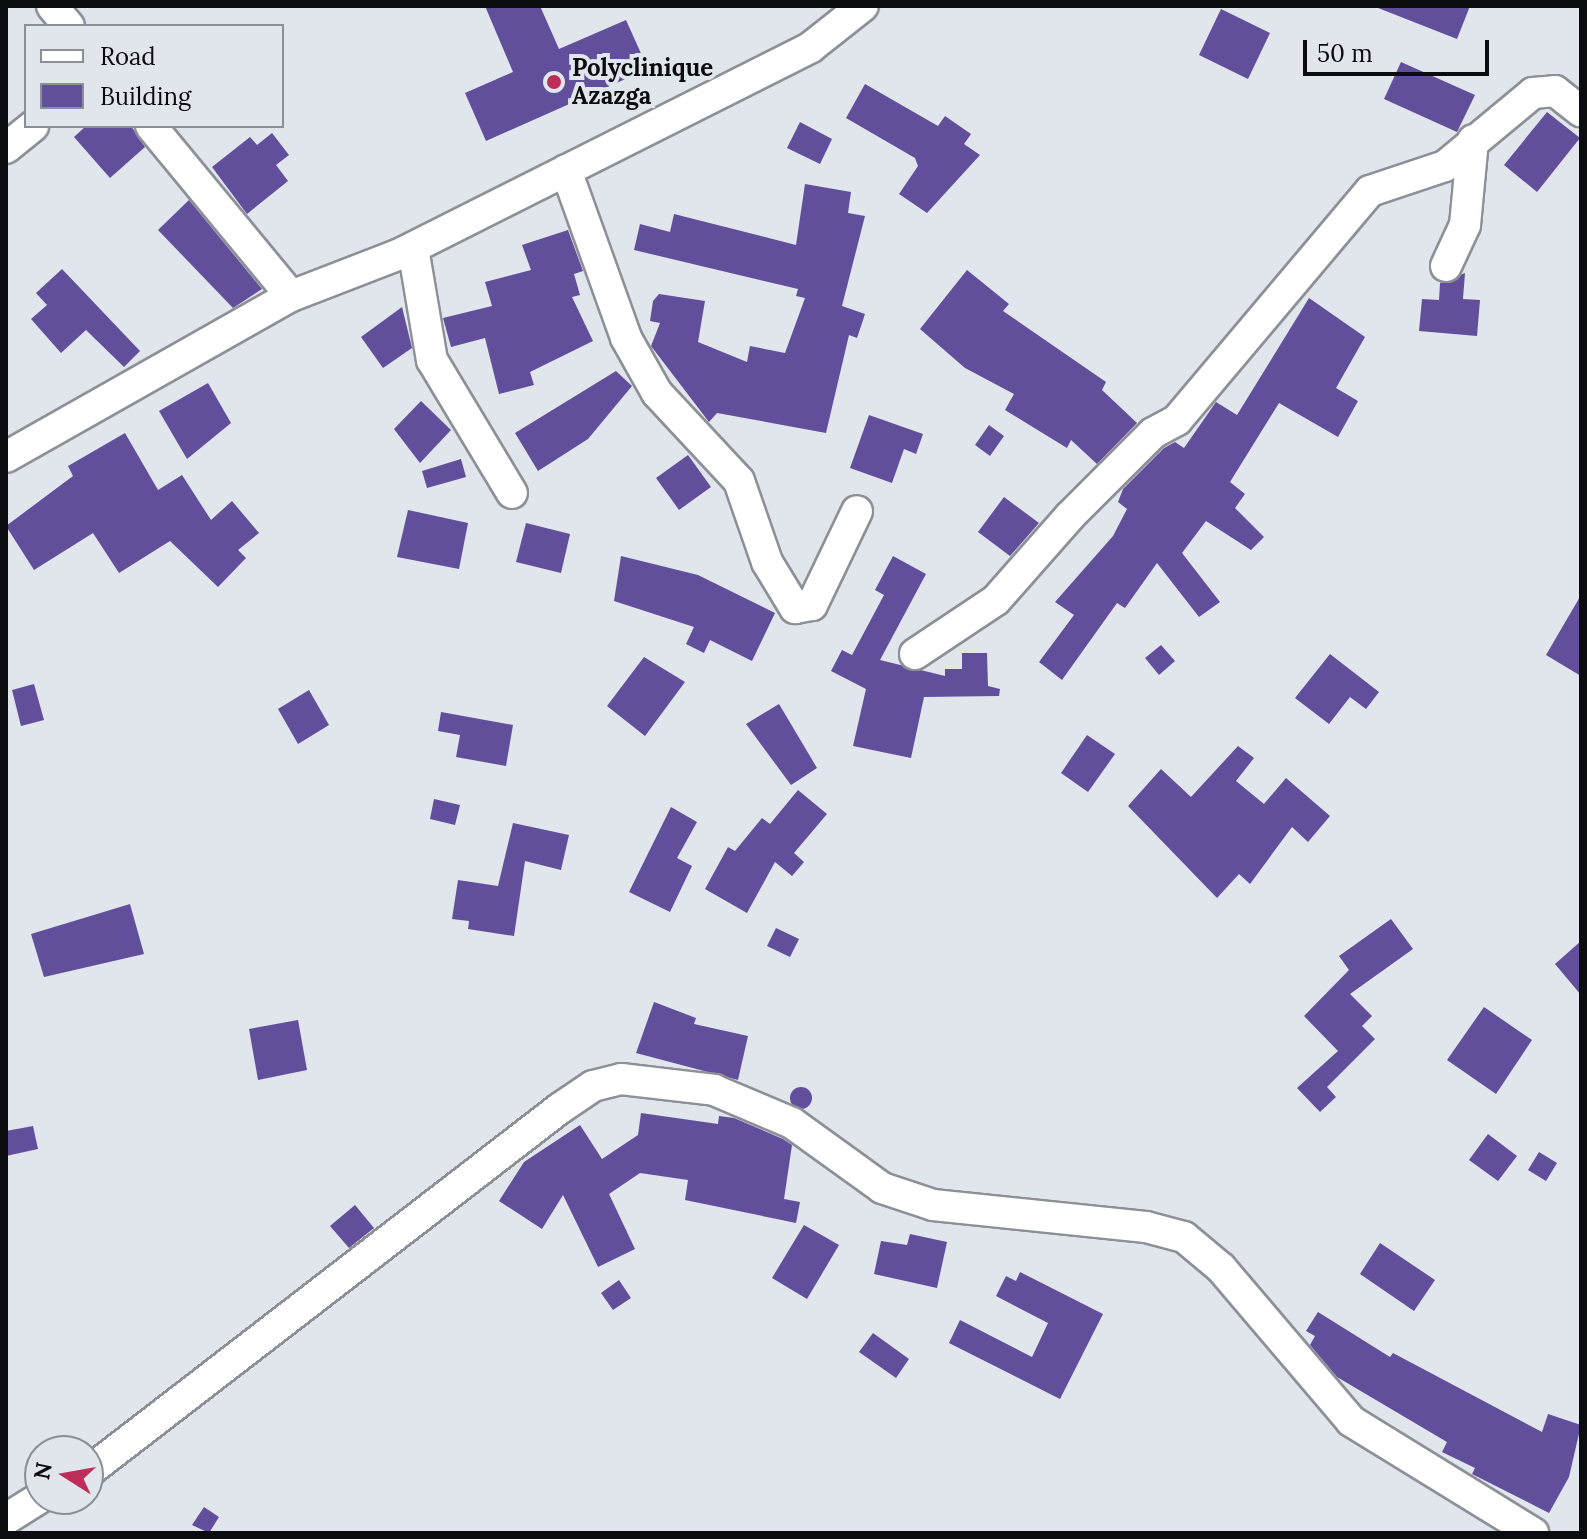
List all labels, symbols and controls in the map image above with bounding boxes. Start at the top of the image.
legend [24,24,284,128]
scale bar [1307,24,1493,74]
text: 50 m [1317,38,1373,69]
text: Road [100,41,156,72]
place label: Polyclinique Azazga [572,54,713,110]
marker: Polyclinique Azazga [543,71,565,93]
text: Building [100,81,191,112]
north arrow [24,1435,104,1515]
text: N [27,1460,58,1482]

